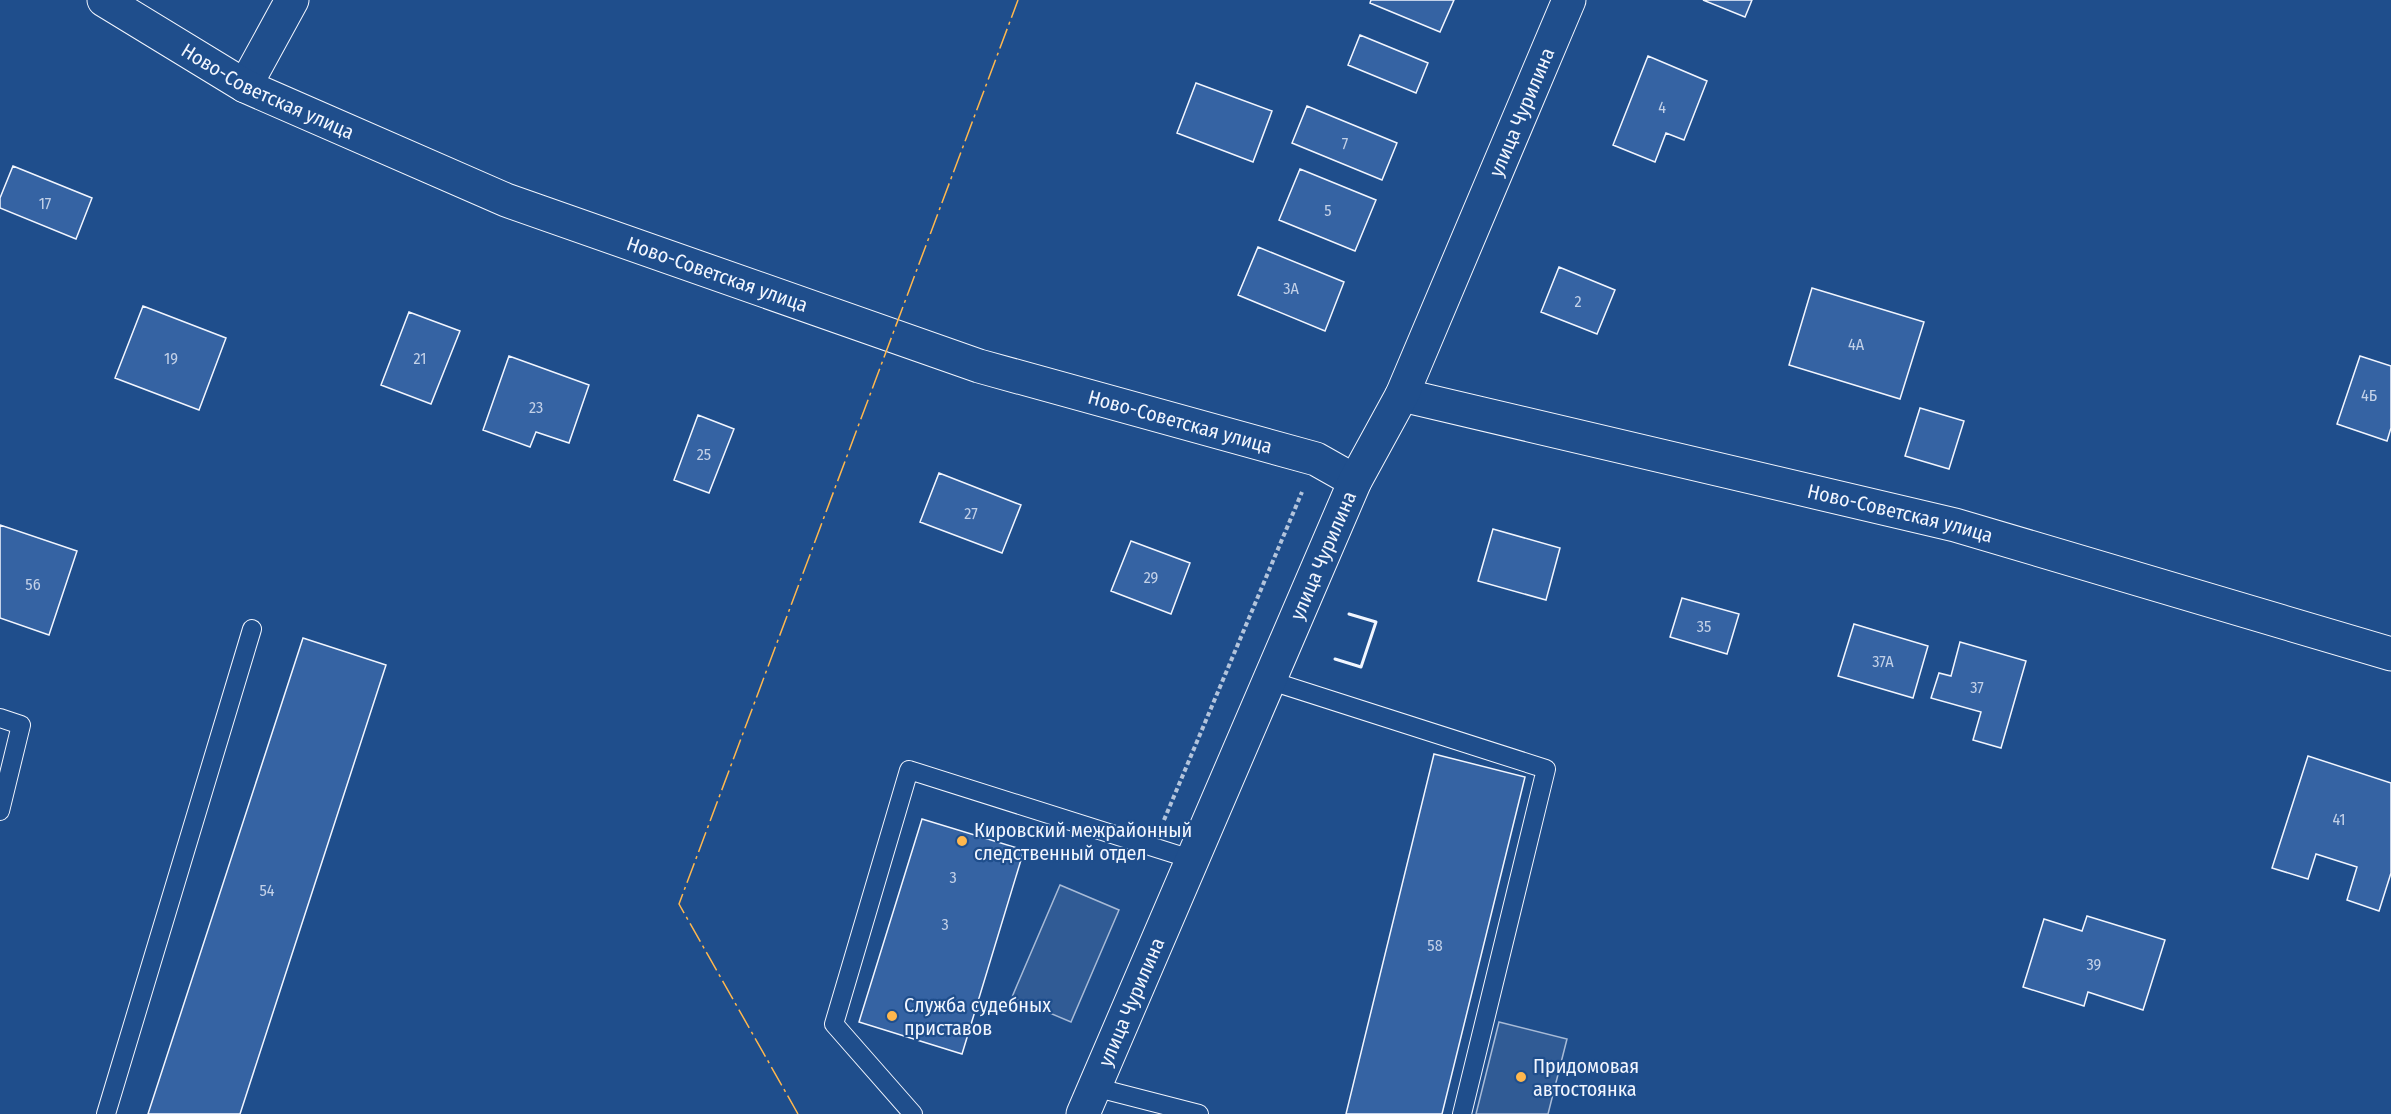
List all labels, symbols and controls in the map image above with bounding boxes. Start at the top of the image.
street label: Ново-Советская улица [177,38,358,144]
street label: улица Чурилина [1484,44,1559,180]
house number: 4 [1658,98,1666,117]
house number: 7 [1342,134,1349,153]
house number: 17 [39,194,52,213]
house number: 5 [1324,201,1332,220]
street label: Ново-Советская улица [624,231,811,317]
house number: 3А [1283,279,1299,298]
house number: 2 [1574,292,1582,311]
house number: 4А [1848,335,1865,354]
house number: 19 [164,349,178,368]
house number: 21 [414,349,426,368]
street label: Ново-Советская улица [1085,385,1275,458]
house number: 4Б [2361,386,2377,405]
house number: 23 [529,398,543,417]
house number: 25 [697,445,711,464]
street label: Ново-Советская улица [1805,479,1996,548]
street label: улица Чурилина [1285,487,1361,623]
house number: 27 [964,504,978,523]
house number: 29 [1144,568,1159,587]
house number: 56 [25,575,41,594]
house number: 35 [1697,617,1711,636]
house number: 37А [1872,652,1894,671]
house number: 37 [1970,678,1984,697]
house number: 41 [2332,810,2346,829]
place label: Кировский межрайонный следственный отдел [974,818,1192,865]
marker: Кировский межрайонный следственный отдел [955,834,969,848]
house number: 3 [949,868,957,887]
house number: 54 [259,881,275,900]
house number: 3 [941,915,949,934]
street label: улица Чурилина [1093,934,1169,1070]
house number: 58 [1427,936,1443,955]
house number: 39 [2087,955,2102,974]
place label: Служба судебных приставов [904,993,1051,1040]
marker: Служба судебных приставов [885,1009,899,1023]
place label: Придомовая автостоянка [1533,1054,1639,1101]
marker: Придомовая автостоянка [1514,1070,1528,1084]

